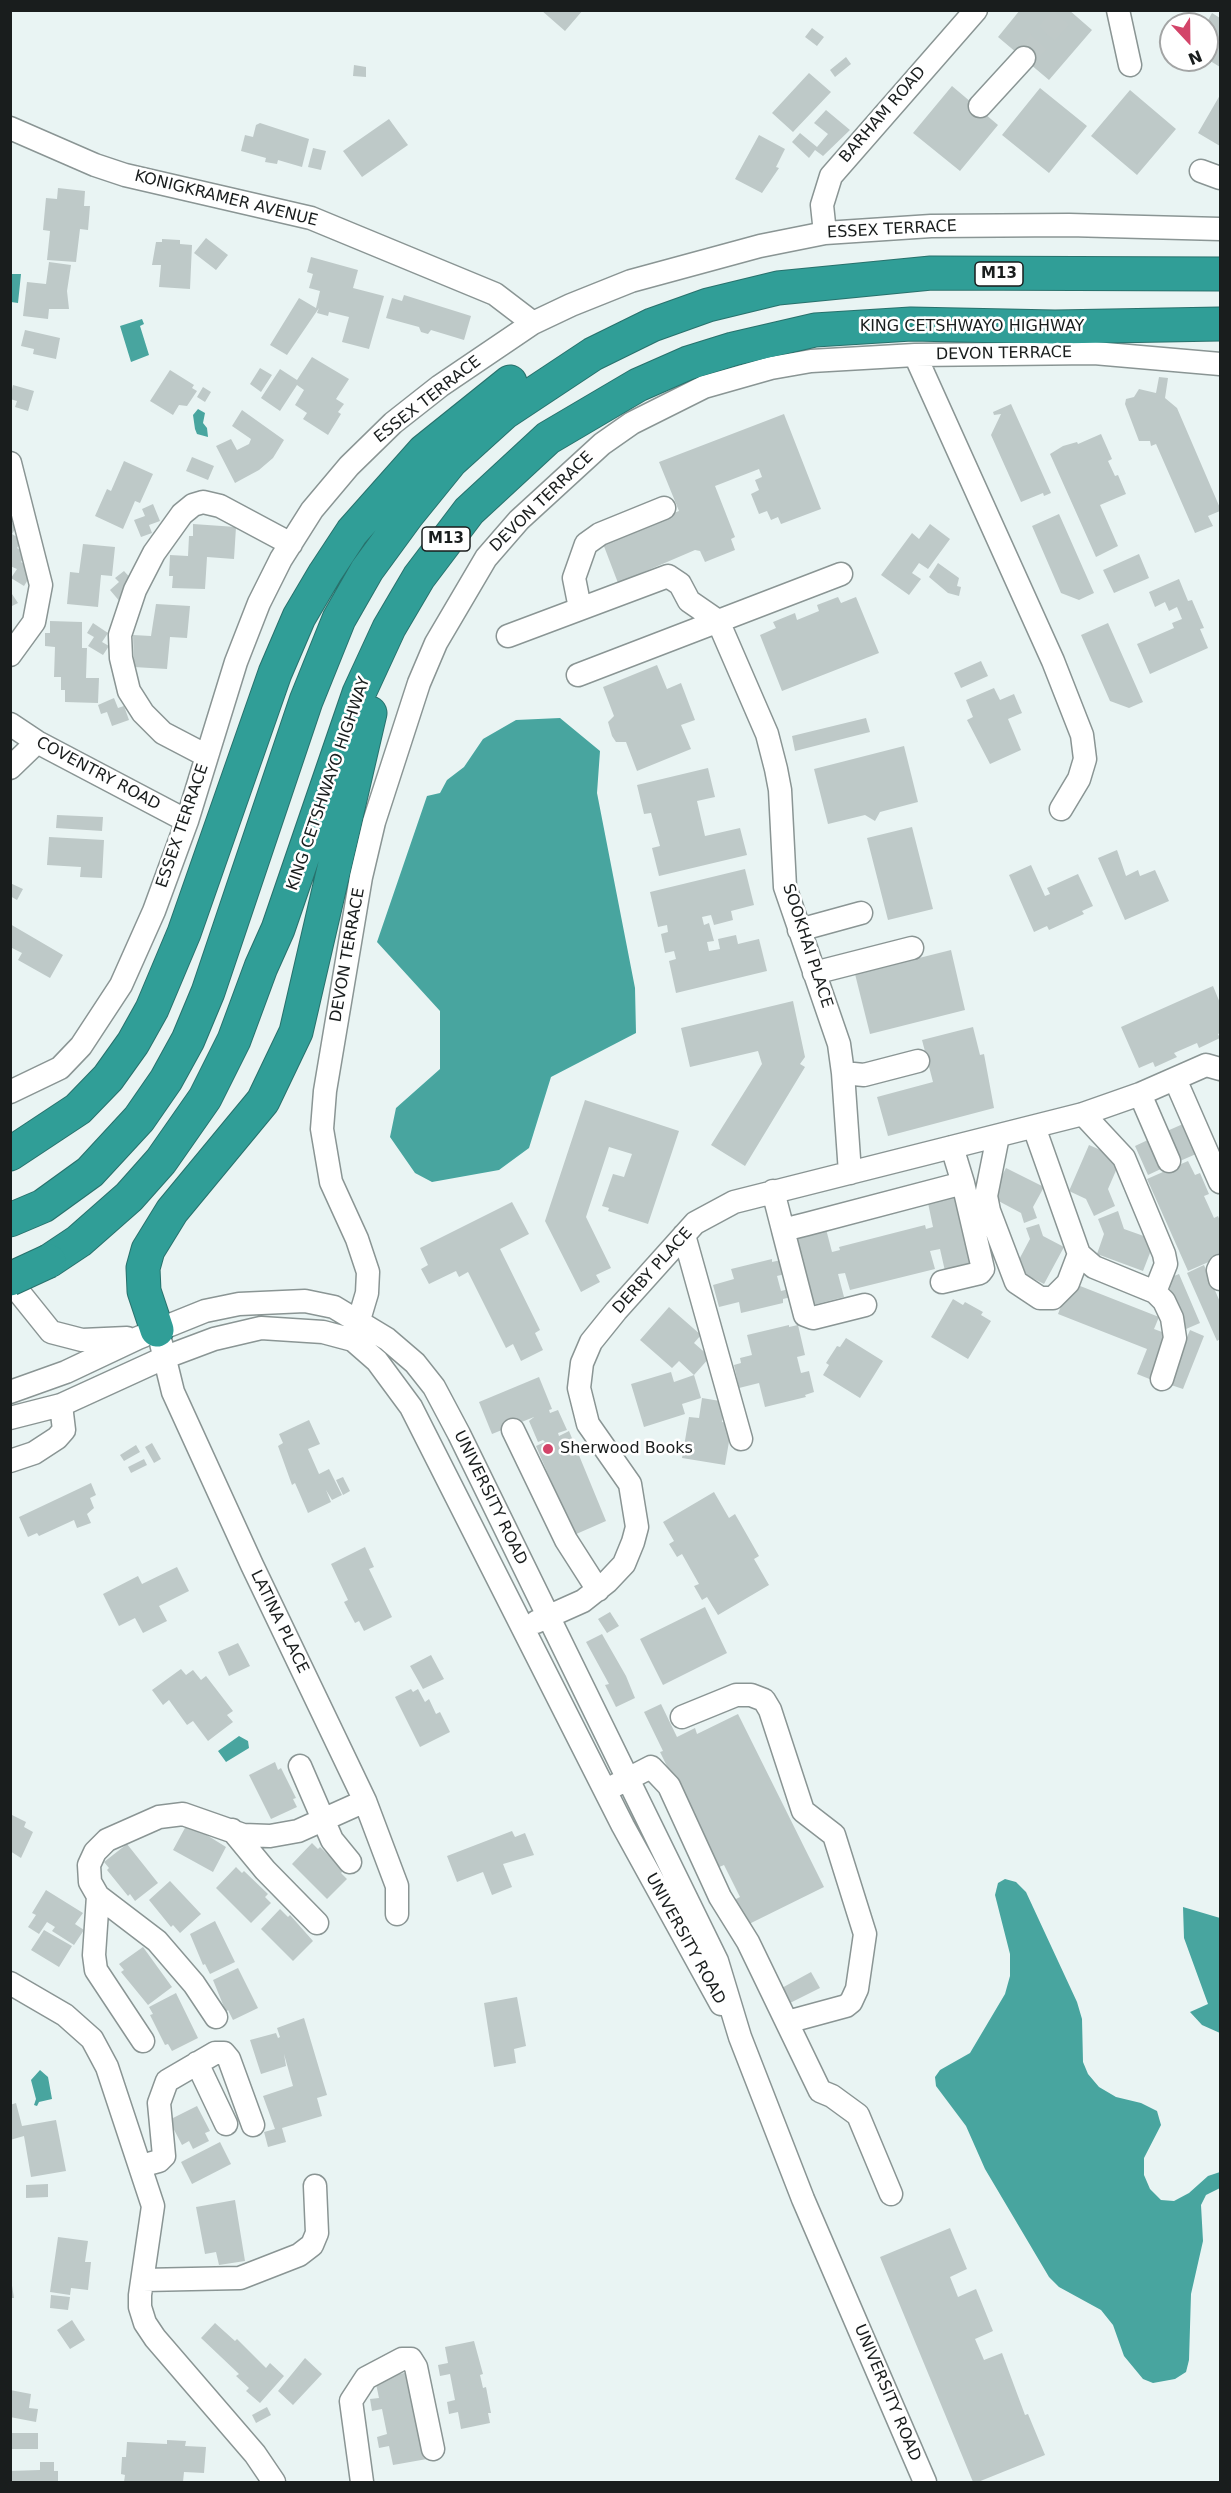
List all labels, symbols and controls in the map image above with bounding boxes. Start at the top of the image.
north arrow [1159,12,1219,72]
text: N [1185,46,1205,69]
street label: BARHAM ROAD [836,63,930,167]
street label: KONIGKRAMER AVENUE [132,167,320,231]
street label: ESSEX TERRACE [827,217,957,243]
road number: M13 [975,262,1023,286]
street label: KING CETSHWAYO HIGHWAY [860,317,1084,337]
street label: DEVON TERRACE [936,343,1072,365]
street label: ESSEX TERRACE [371,352,485,448]
street label: DEVON TERRACE [486,448,598,556]
road number: M13 [422,527,470,551]
street label: KING CETSHWAYO HIGHWAY [283,675,375,893]
street label: COVENTRY ROAD [33,733,163,815]
street label: ESSEX TERRACE [153,761,213,891]
street label: SOOKHAI PLACE [778,881,836,1011]
street label: DEVON TERRACE [327,886,369,1024]
street label: DERBY PLACE [609,1224,697,1318]
street label: UNIVERSITY ROAD [449,1428,531,1568]
place label: Sherwood Books [560,1439,693,1459]
marker: Sherwood Books [541,1442,555,1456]
street label: LATINA PLACE [246,1567,312,1677]
street label: UNIVERSITY ROAD [641,1870,729,2008]
street label: UNIVERSITY ROAD [849,2322,925,2464]

